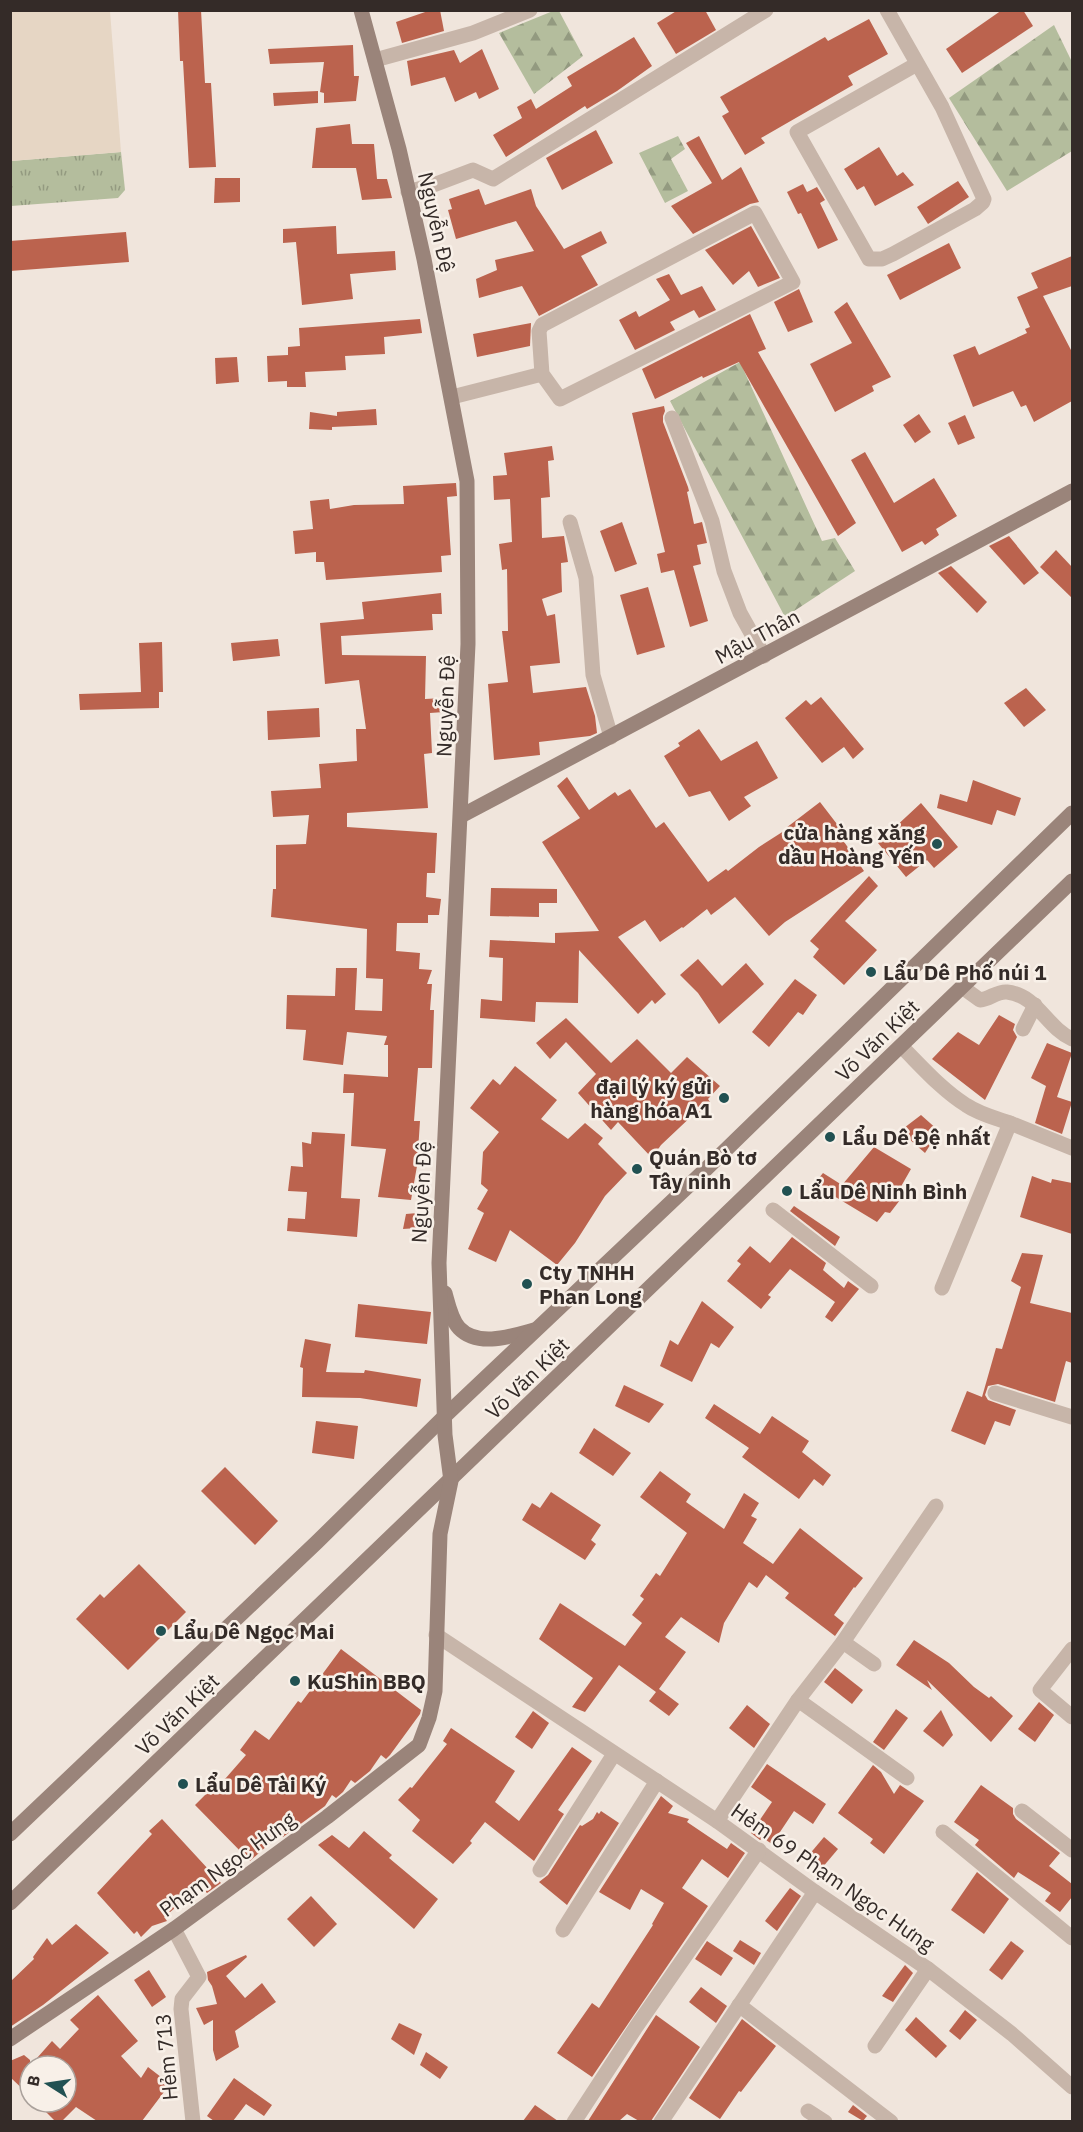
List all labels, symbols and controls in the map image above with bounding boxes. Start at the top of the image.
street label: Nguyễn Đệ [412,169,462,275]
street label: Mậu Thân [710,602,804,670]
street label: Nguyễn Đệ [429,654,461,758]
place label: cửa hàng xăng dầu Hoàng Yến [778,818,925,870]
marker: cửa hàng xăng dầu Hoàng Yến [930,837,944,851]
place label: Lẩu Dê Phố núi 1 [883,958,1047,986]
marker: Lẩu Dê Phố núi 1 [864,965,878,979]
street label: Võ Văn Kiệt [829,993,925,1087]
place label: đại lý ký gửi hàng hóa A1 [590,1072,712,1124]
marker: đại lý ký gửi hàng hóa A1 [717,1091,731,1105]
place label: Lẩu Dê Đệ nhất [842,1123,990,1151]
marker: Lẩu Dê Đệ nhất [823,1130,837,1144]
street label: Nguyễn Đệ [404,1140,438,1244]
place label: Quán Bò tơ Tây ninh [649,1143,757,1195]
marker: Quán Bò tơ Tây ninh [630,1162,644,1176]
place label: Lẩu Dê Ninh Bình [799,1177,967,1205]
marker: Lẩu Dê Ninh Bình [780,1184,794,1198]
place label: Cty TNHH Phan Long [539,1258,642,1310]
marker: Cty TNHH Phan Long [520,1277,534,1291]
street label: Võ Văn Kiệt [479,1331,575,1425]
place label: Lẩu Dê Ngọc Mai [173,1617,335,1645]
marker: Lẩu Dê Ngọc Mai [154,1624,168,1638]
street label: Võ Văn Kiệt [129,1667,225,1761]
place label: KuShin BBQ [307,1667,426,1695]
marker: KuShin BBQ [288,1674,302,1688]
place label: Lẩu Dê Tài Ký [195,1770,327,1798]
marker: Lẩu Dê Tài Ký [176,1777,190,1791]
street label: Hẻm 69 Phạm Ngọc Hưng [726,1796,940,1958]
street label: Phạm Ngọc Hưng [153,1805,301,1923]
street label: Hẻm 713 [148,2012,184,2102]
north arrow [18,2054,78,2114]
text: B [22,2073,44,2088]

